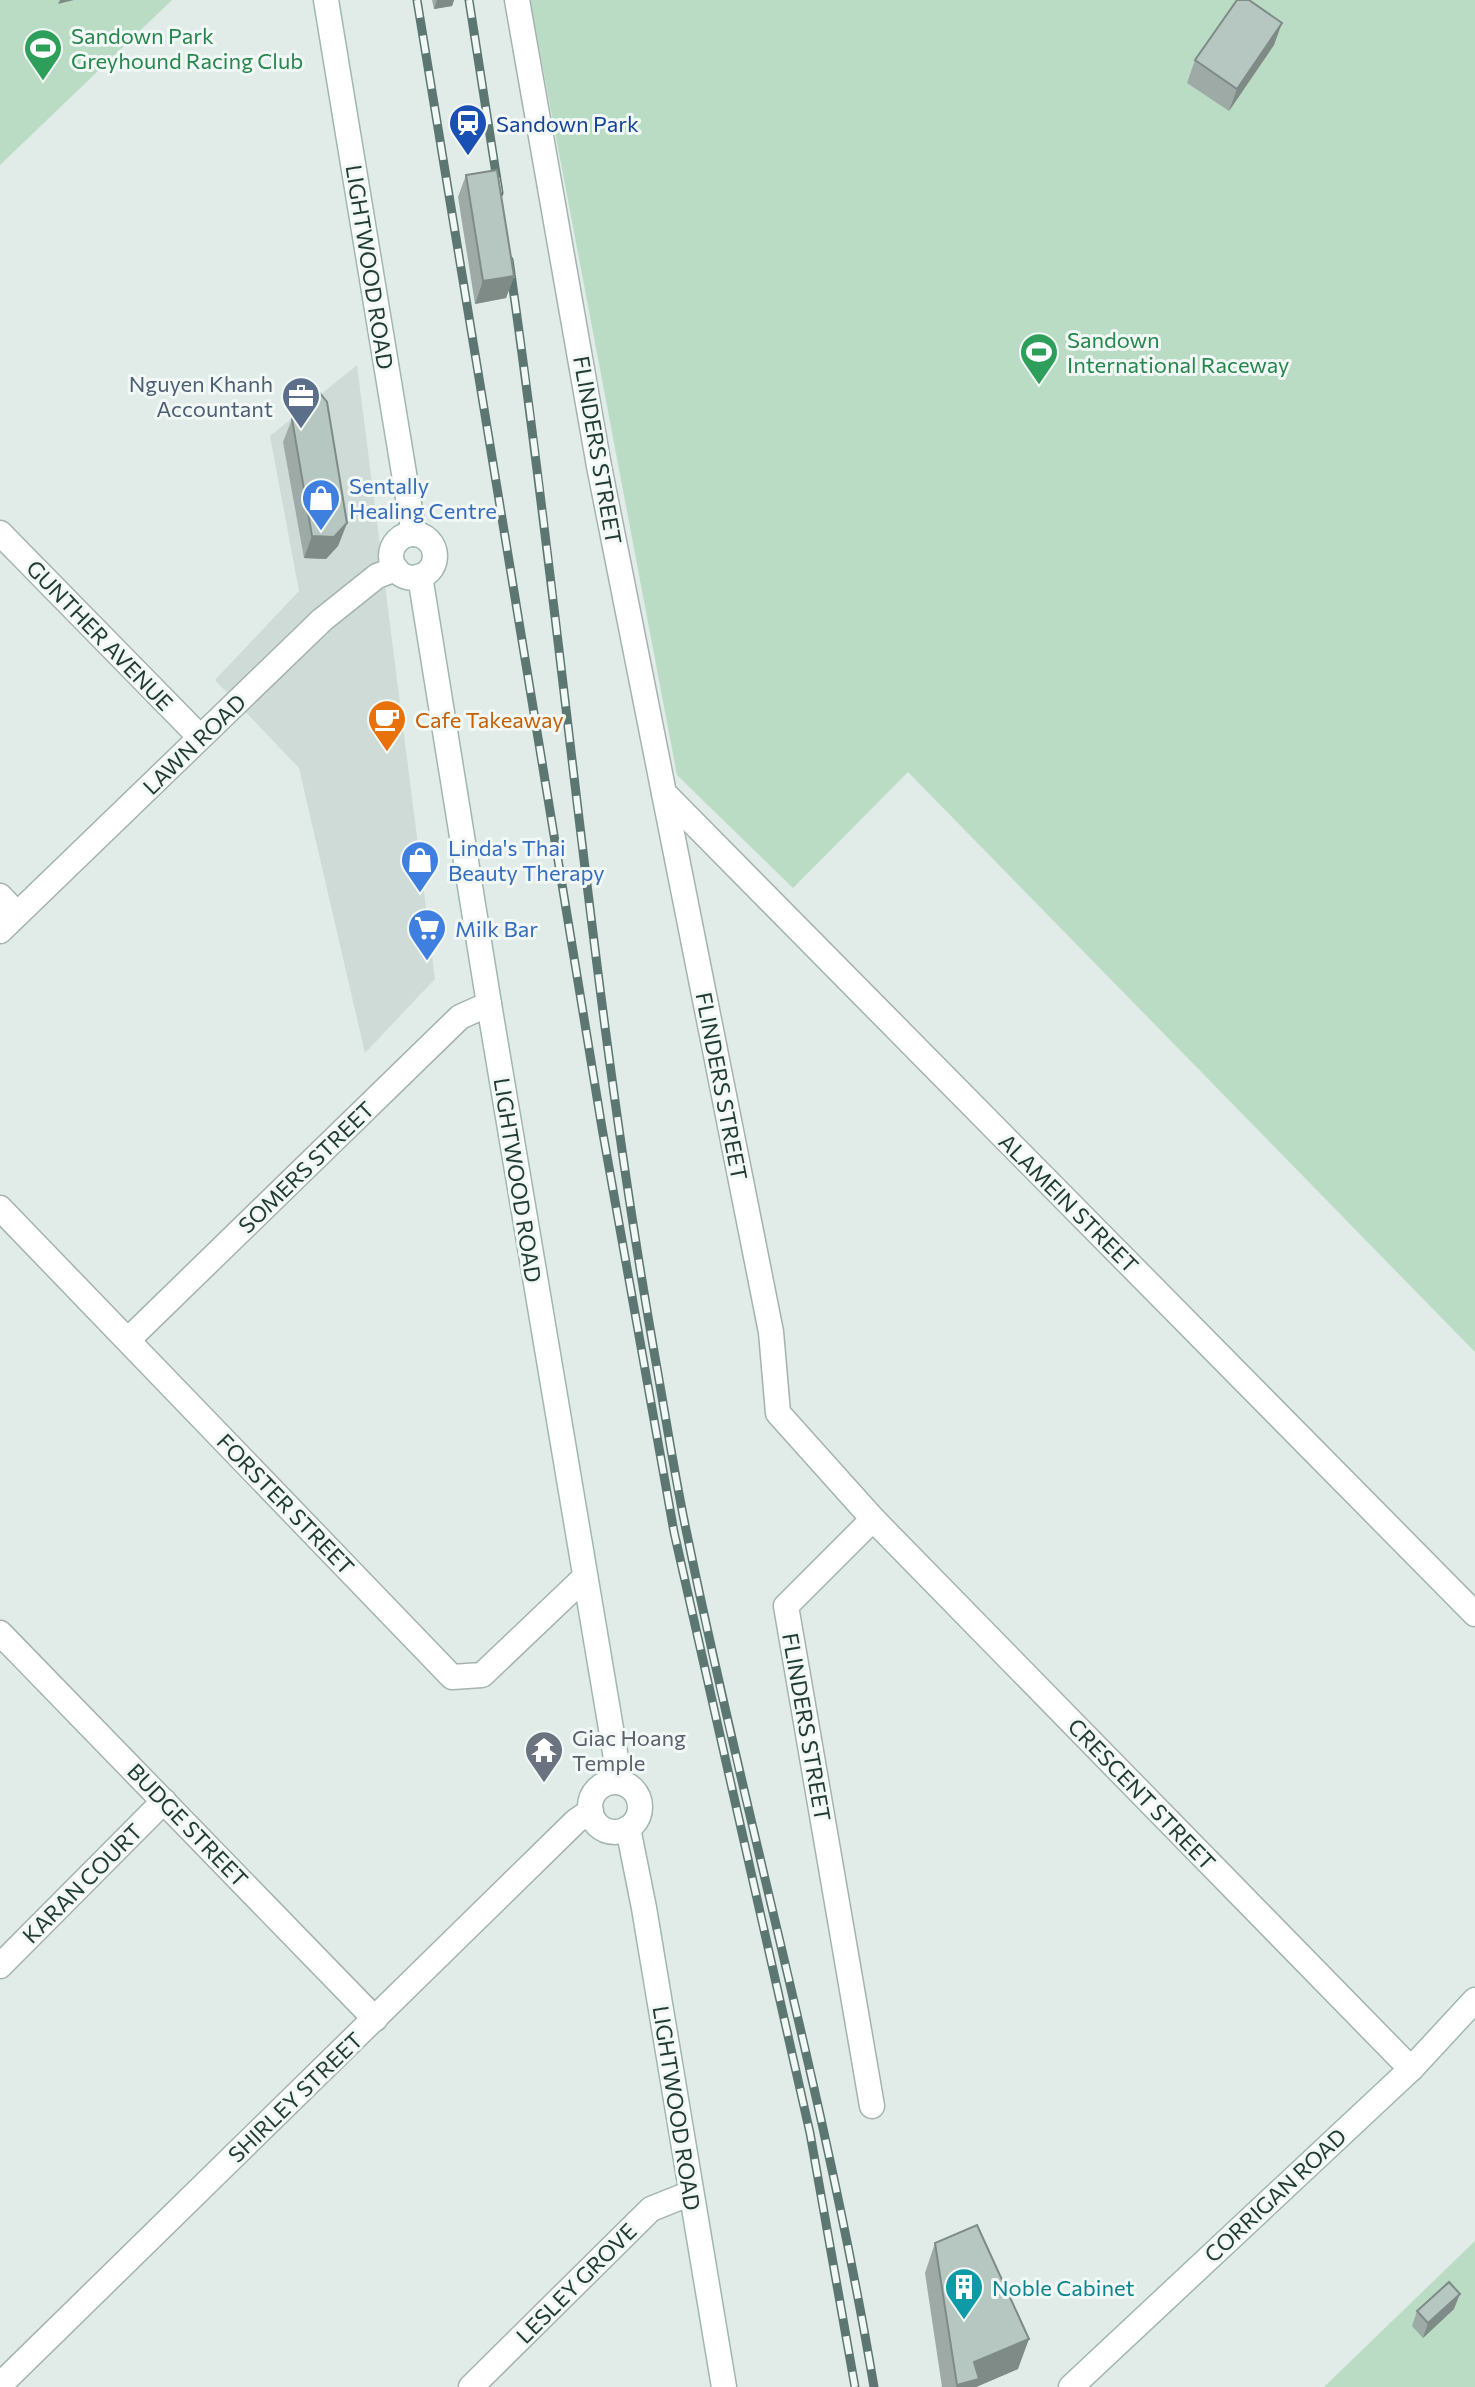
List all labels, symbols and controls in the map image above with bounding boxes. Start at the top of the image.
place label: Sandown Park Greyhound Racing Club [71,22,303,74]
sports icon: Sandown Park Greyhound Racing Club [22,27,64,82]
station icon: Sandown Park [447,102,489,157]
place label: Sandown Park [496,110,639,137]
street label: LIGHTWOOD ROAD [340,163,400,371]
place label: Sandown International Raceway [1067,326,1289,378]
sports icon: Sandown International Raceway [1018,331,1060,386]
street label: FLINDERS STREET [568,354,628,546]
place label: Nguyen Khanh Accountant [129,370,273,422]
office icon: Nguyen Khanh Accountant [280,375,322,430]
place label: Sentally Healing Centre [349,472,497,524]
shop icon: Sentally Healing Centre [300,477,342,532]
street label: GUNTHER AVENUE [21,554,179,716]
street label: LAWN ROAD [137,688,251,800]
cafe icon: Cafe Takeaway [366,698,408,753]
place label: Cafe Takeaway [415,706,564,733]
place label: Linda's Thai Beauty Therapy [448,834,605,886]
shop icon: Linda's Thai Beauty Therapy [399,839,441,894]
supermarket icon: Milk Bar [406,907,448,962]
place label: Milk Bar [455,915,538,942]
street label: FLINDERS STREET [691,990,753,1182]
street label: LIGHTWOOD ROAD [488,1076,548,1284]
street label: SOMERS STREET [233,1095,379,1239]
street label: ALAMEIN STREET [994,1128,1144,1278]
street label: FORSTER STREET [212,1428,360,1580]
street label: FLINDERS STREET [777,1631,837,1823]
street label: CRESCENT STREET [1063,1713,1221,1875]
place label: Giac Hoang Temple [572,1724,686,1776]
temple icon: Giac Hoang Temple [523,1729,565,1784]
street label: BUDGE STREET [122,1758,254,1892]
street label: KARAN COURT [17,1818,147,1948]
street label: LIGHTWOOD ROAD [647,2004,707,2212]
street label: SHIRLEY STREET [222,2026,368,2168]
street label: CORRIGAN ROAD [1199,2122,1351,2268]
street label: LESLEY GROVE [510,2217,642,2349]
building icon: Noble Cabinet [943,2266,985,2321]
place label: Noble Cabinet [992,2274,1134,2301]

